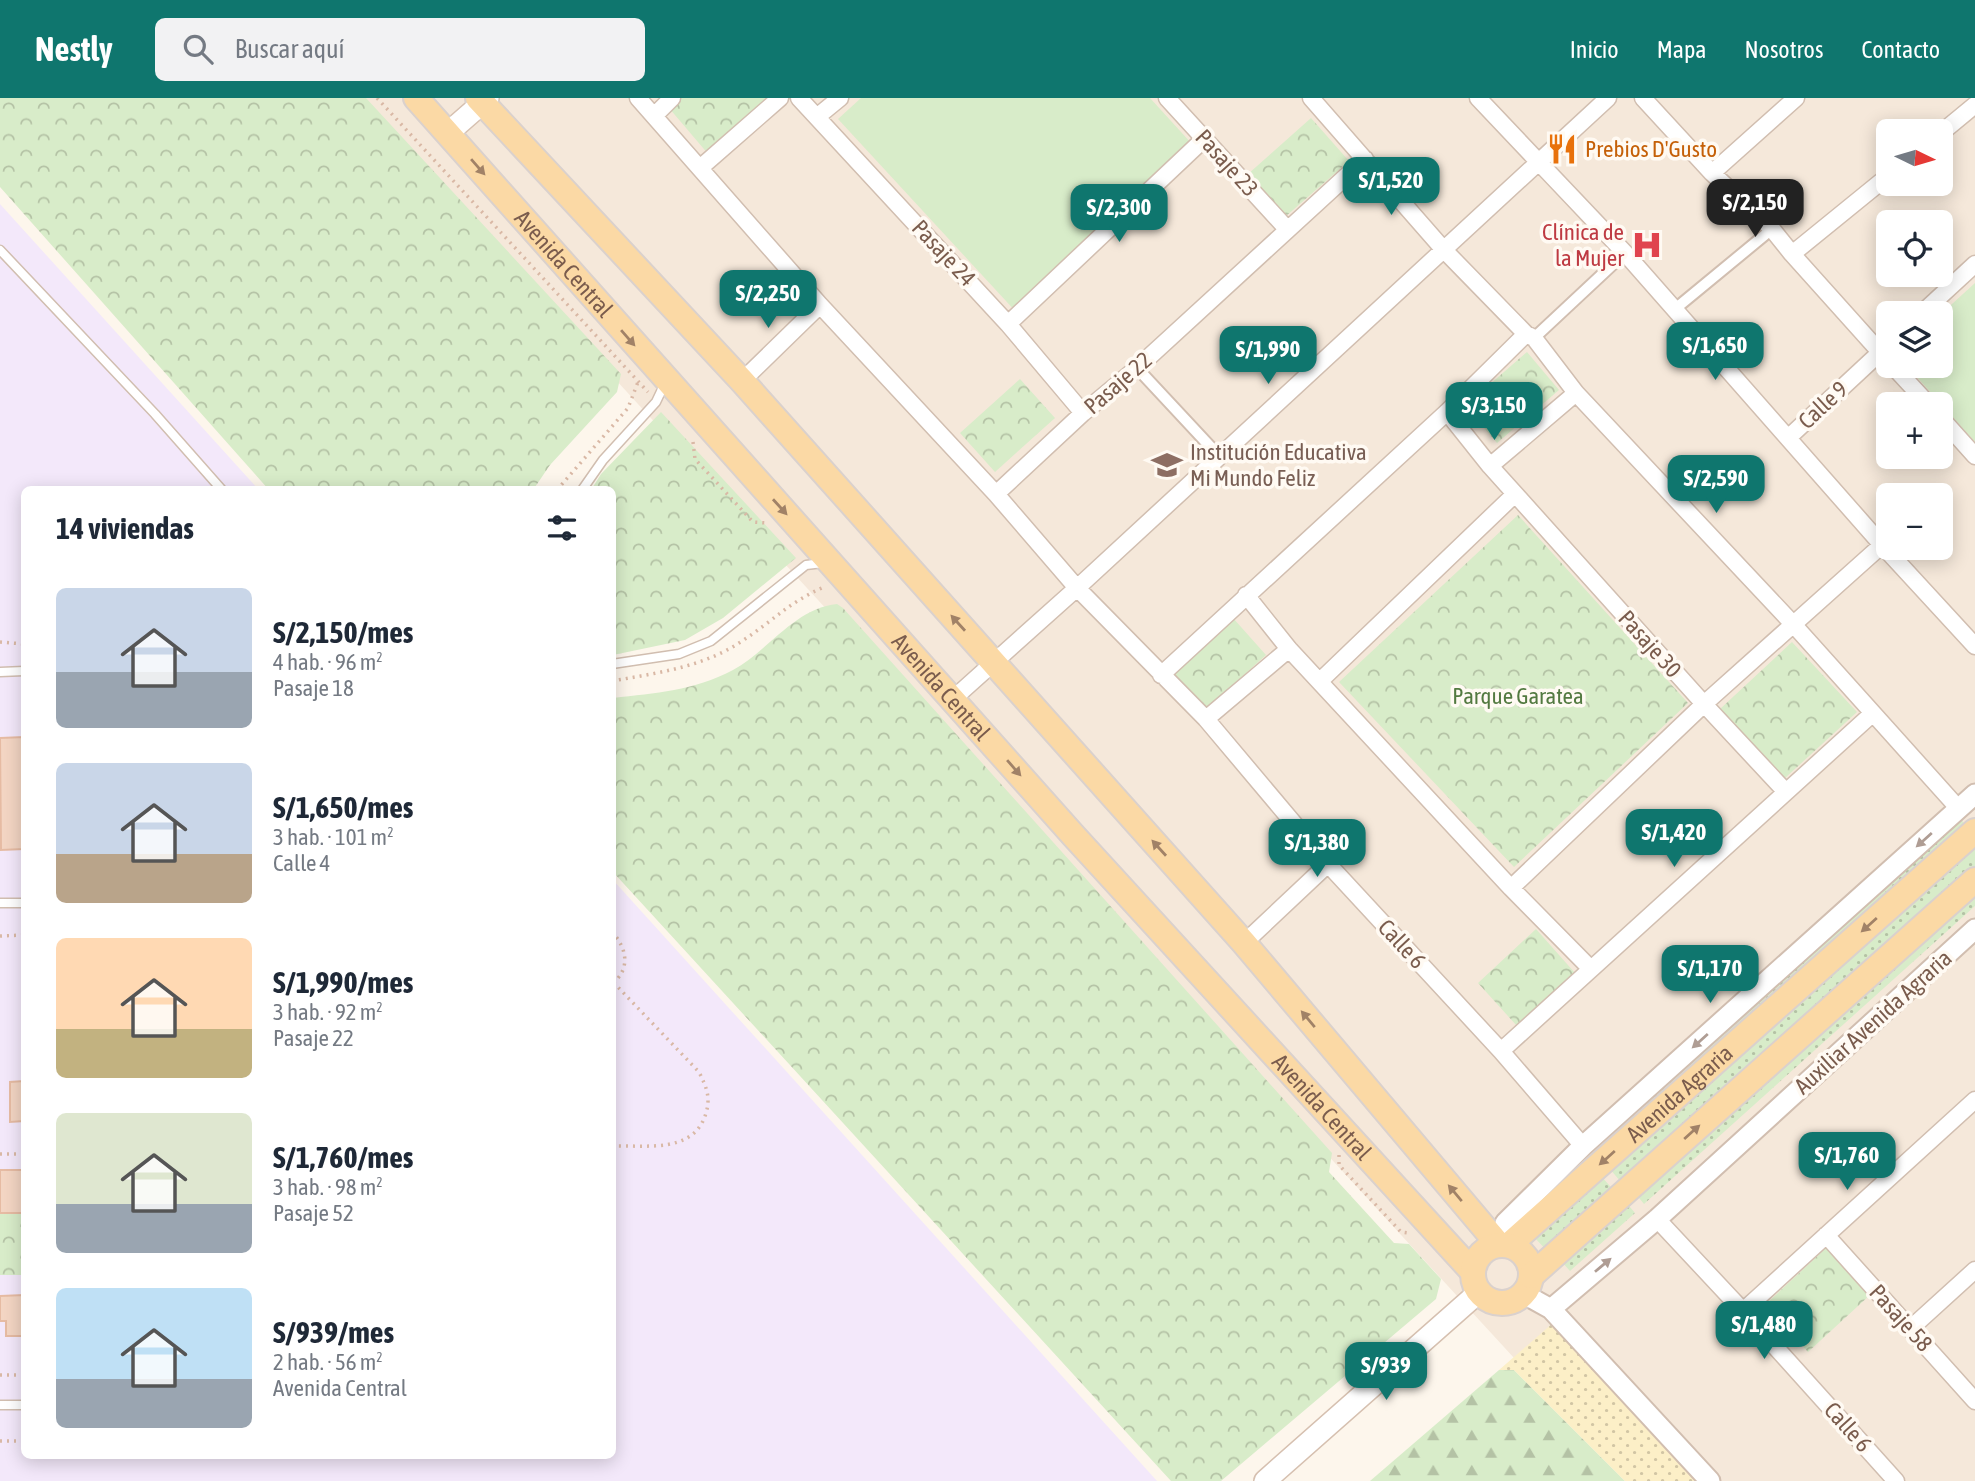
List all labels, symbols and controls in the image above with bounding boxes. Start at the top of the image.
search box [155,18,645,81]
text: Nestly [35,30,113,68]
icon: search [179,30,217,68]
text: Buscar aquí [235,34,345,64]
text: Inicio [1570,36,1619,63]
text: Mapa [1657,36,1706,63]
text: Nosotros [1744,36,1823,63]
text: Contacto [1861,36,1940,63]
north arrow [1876,119,1953,196]
map controls [1876,119,1953,560]
street label: Pasaje 23 [1190,124,1264,202]
restaurant icon: Prebios D'Gusto [1545,132,1579,166]
place label: Prebios D'Gusto [1585,136,1717,162]
one-way arrow [470,158,486,176]
pin: S/1,520 [1326,158,1456,217]
text: S/1,520 [1359,167,1423,193]
pin: S/2,150 [1690,180,1820,239]
pin: S/2,300 [1054,184,1184,244]
text: S/2,150 [1723,189,1787,215]
text: S/2,300 [1087,194,1151,220]
street label: Avenida Central [509,205,618,322]
button: locate [1876,210,1953,287]
street label: Pasaje 24 [907,215,981,291]
place label: Clínica de la Mujer [1542,219,1625,271]
hospital icon: Clínica de la Mujer [1630,228,1664,262]
pin: S/2,250 [703,271,833,330]
text: S/2,250 [736,280,800,306]
button: layers [1876,301,1953,378]
pin: S/1,650 [1650,322,1780,382]
pin: S/1,990 [1203,327,1333,386]
one-way arrow [620,329,636,346]
text: S/1,650 [1683,332,1747,358]
text: S/1,990 [1236,336,1300,362]
street label: Pasaje 22 [1079,347,1157,419]
street label: Calle 9 [1793,376,1853,434]
pin: S/3,150 [1429,382,1559,442]
text: S/3,150 [1462,392,1526,418]
button: + [1876,392,1953,469]
place label: Institución Educativa Mi Mundo Feliz [1190,439,1367,491]
school or university icon: Institución Educativa Mi Mundo Feliz [1150,448,1184,482]
pin: S/2,590 [1651,456,1781,515]
text: S/2,590 [1684,465,1748,491]
button: − [1876,483,1953,560]
one-way arrow [772,498,788,516]
icon: filters [543,509,581,547]
text: 14 viviendas [56,511,194,545]
street label: Pasaje 30 [1613,605,1687,683]
one-way arrow [950,614,966,632]
text: S/2,150/mes [273,615,413,649]
icon: home [112,616,196,700]
street label: Avenida Central [887,628,995,746]
text: 4 hab. · 96 m² [273,649,383,675]
text: Pasaje 18 [273,675,354,701]
park label: Parque Garatea [1452,683,1584,709]
one-way arrow [1006,759,1022,777]
text: S/1,650/mes [273,790,413,824]
icon: home [112,791,196,875]
pin: S/1,420 [1609,810,1739,869]
text: S/1,420 [1642,819,1706,845]
pin: S/1,380 [1252,820,1382,879]
text: 3 hab. · 101 m² [273,824,394,850]
text: S/1,380 [1285,829,1349,855]
one-way arrow [1915,832,1933,848]
one-way arrow [1151,839,1167,856]
text: Calle 4 [273,850,330,876]
street label: Calle 6 [1373,914,1431,974]
one-way arrow [1860,917,1878,933]
street label: Auxiliar Avenida Agraria [1789,945,1957,1099]
pin: S/1,170 [1645,946,1775,1005]
text: S/1,170 [1678,955,1742,981]
text: S/1,990/mes [273,965,413,999]
icon: home [112,966,196,1050]
text: 3 hab. · 92 m² [273,999,383,1025]
one-way arrow [1300,1010,1316,1028]
text: Pasaje 22 [273,1025,354,1051]
one-way arrow [1691,1033,1709,1049]
street label: Avenida Agraria [1621,1040,1738,1148]
street label: Avenida Central [1267,1049,1377,1165]
one-way arrow [1683,1125,1700,1141]
pin: S/1,760 [1782,1132,1912,1192]
text: S/1,760/mes [273,1140,413,1174]
icon: home [112,1141,196,1225]
text: S/1,760 [1815,1142,1879,1168]
one-way arrow [1599,1150,1616,1165]
text: 3 hab. · 98 m² [273,1174,383,1200]
one-way arrow [1448,1184,1463,1201]
text: Pasaje 52 [273,1200,354,1226]
one-way arrow [1594,1257,1612,1273]
street label: Pasaje 58 [1864,1279,1938,1357]
pin: S/1,480 [1699,1302,1829,1361]
text: S/1,480 [1732,1311,1796,1337]
text: S/939/mes [273,1315,394,1349]
icon: home [112,1316,196,1400]
pin: S/939 [1337,1342,1435,1402]
text: 2 hab. · 56 m² [273,1349,383,1375]
text: S/939 [1361,1352,1411,1378]
text: Avenida Central [273,1375,407,1401]
street label: Calle 6 [1819,1397,1877,1457]

